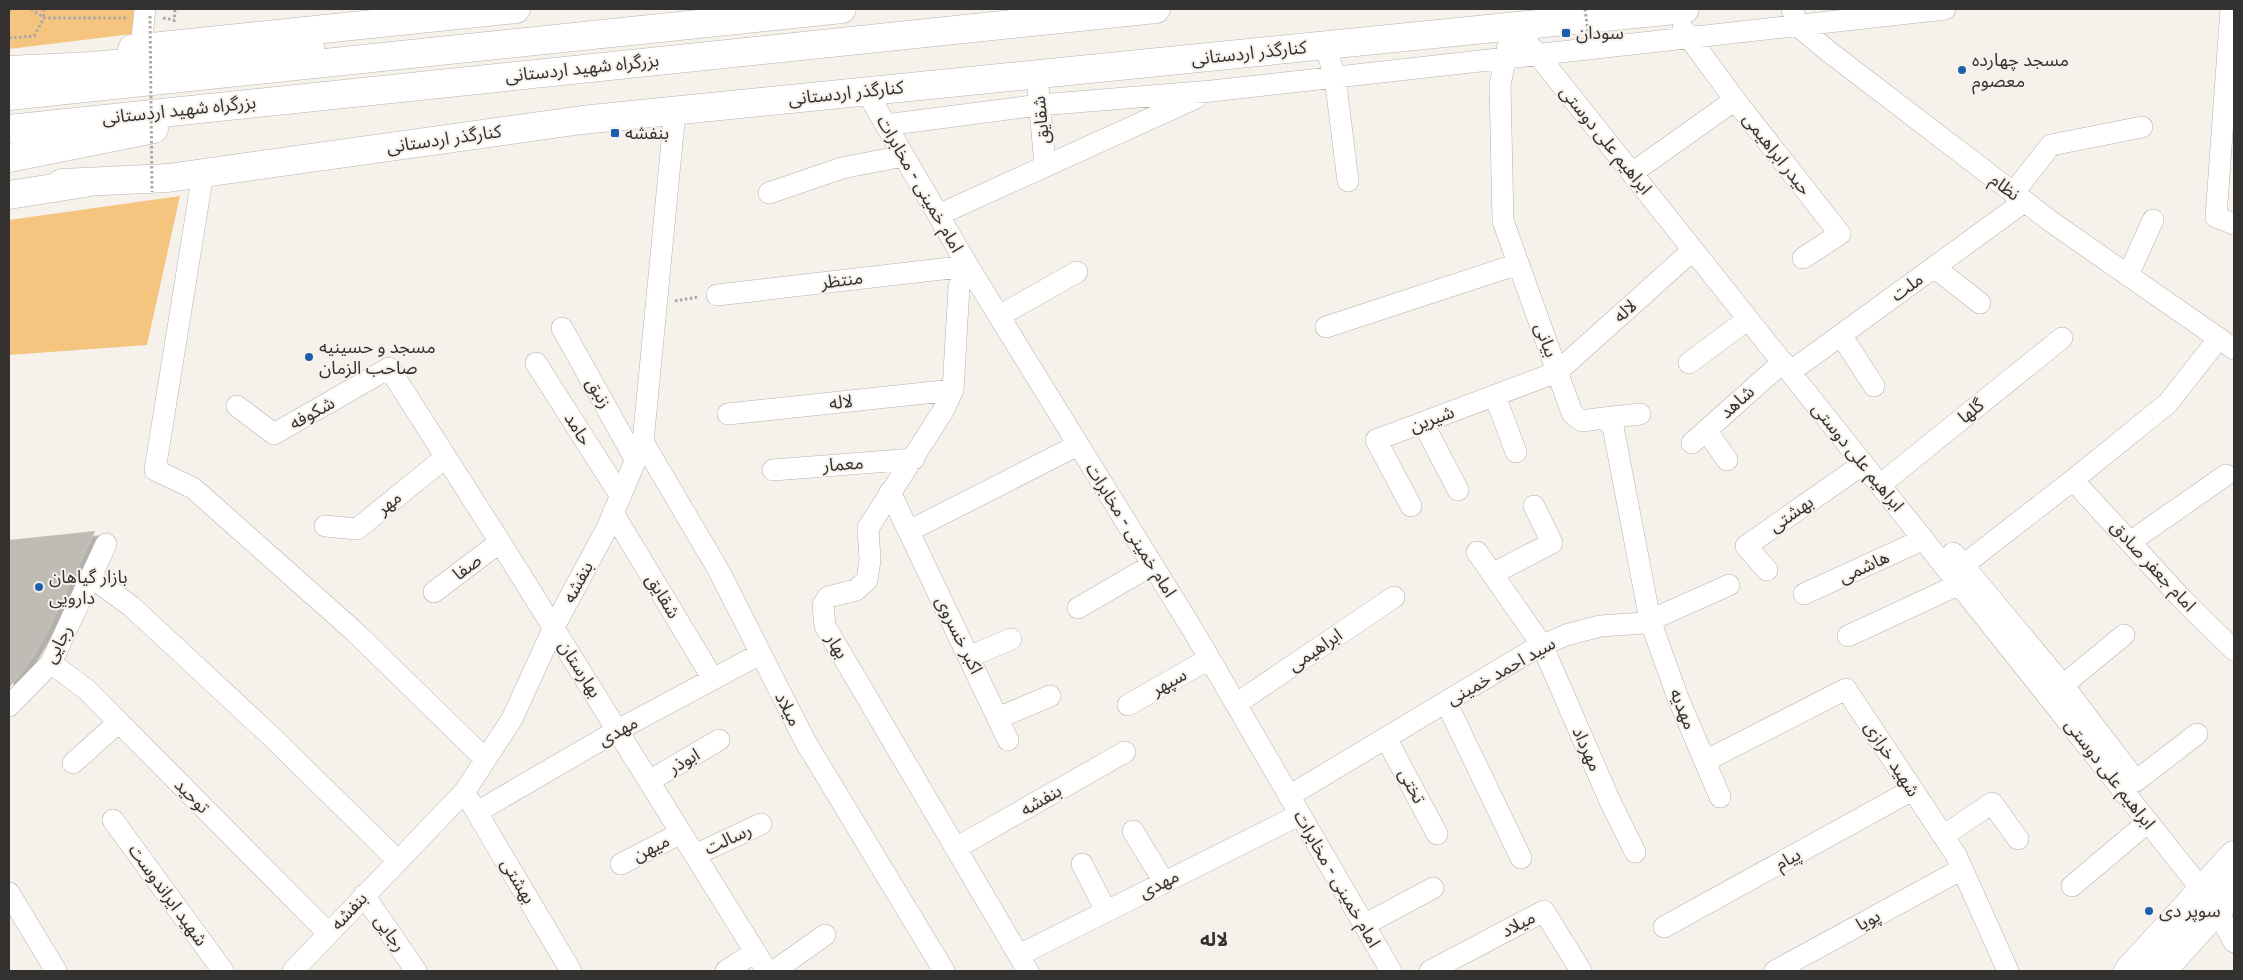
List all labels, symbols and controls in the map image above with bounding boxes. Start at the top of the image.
place label: سودان [1576,21,1624,44]
marker: سودان [1560,27,1572,39]
street label: کنارگذر اردستانی [1190,35,1308,70]
street label: بزرگراه شهید اردستانی [504,48,660,87]
place label: مسجد چهارده معصوم [1972,48,2069,95]
marker: مسجد چهارده معصوم [1956,64,1968,76]
street label: کنارگذر اردستانی [787,75,905,110]
street label: ابراهیم علی دوستی [1554,80,1658,200]
street label: بزرگراه شهید اردستانی [101,90,257,129]
street label: شقایق [1027,95,1054,145]
street label: حیدر ابراهیمی [1738,108,1817,200]
street label: امام خمینی - مخابرات [869,111,969,258]
street label: کنارگذر اردستانی [385,119,503,158]
place label: بنفشه [625,121,669,144]
marker: بنفشه [609,127,621,139]
street label: نظام [1984,168,2025,208]
street label: منتظر [819,266,864,294]
street label: ملت [1886,267,1927,306]
street label: لاله [1608,294,1641,327]
street label: بیانی [1530,320,1563,360]
place label: مسجد و حسینیه صاحب الزمان [319,335,436,379]
marker: مسجد و حسینیه صاحب الزمان [303,351,315,363]
street label: زنبق [582,373,617,412]
street label: شاهد [1714,380,1759,423]
street label: لاله [828,389,854,414]
street label: شکوفه [285,391,339,434]
street label: گلها [1953,393,1989,428]
street label: ابراهیم علی دوستی [1806,397,1910,517]
street label: شیرین [1406,400,1457,437]
street label: حامد [559,408,597,450]
street label: معمار [821,451,864,476]
street label: امام خمینی - مخابرات [1078,458,1182,603]
street label: مهر [371,486,406,520]
street label: بهشتی [1764,490,1817,537]
street label: امام جعفر صادق [2103,515,2201,618]
street label: هاشمی [1835,545,1893,588]
street label: صفا [448,548,486,585]
street label: بنفشه [557,557,598,607]
place label: بازار گیاهان دارویی [49,565,128,609]
street label: شقایق [641,569,686,622]
marker: بازار گیاهان دارویی [33,581,45,593]
street label: اکبر خسروی [931,592,988,678]
street label: رجایی [38,621,77,667]
street label: ابراهیمی [1283,623,1346,676]
street label: بهار [820,628,854,663]
street label: سید احمد خمینی [1442,631,1559,710]
street label: بهارستان [554,636,607,702]
street label: سپهر [1146,663,1191,701]
street label: مهدیه [1665,685,1702,733]
street label: میلاد [770,688,807,730]
street label: مهدی [594,710,642,751]
street label: ابراهیم علی دوستی [2058,714,2161,835]
street label: شهید خرازی [1859,717,1925,801]
street label: مهرداد [1567,723,1607,775]
street label: ابوذر [663,742,704,779]
street label: تختی [1394,764,1431,807]
street label: توحید [170,773,215,818]
street label: بنفشه [1016,779,1066,821]
street label: امام خمینی - مخابرات [1286,806,1386,953]
street label: رسالت [700,818,755,859]
street label: میهن [628,829,673,867]
street label: شهید ایراندوست [124,839,213,950]
street label: پیام [1771,842,1806,878]
street label: بهشتی [496,854,541,908]
street label: مهدی [1135,864,1183,903]
street label: بنفشه [325,887,372,935]
place label: سوپر دی [2159,899,2221,922]
street label: پویا [1851,904,1884,936]
street label: میلاد [1497,905,1539,942]
marker: سوپر دی [2143,905,2155,917]
street label: رجایی [369,910,411,956]
district label: لاله [1200,927,1228,951]

